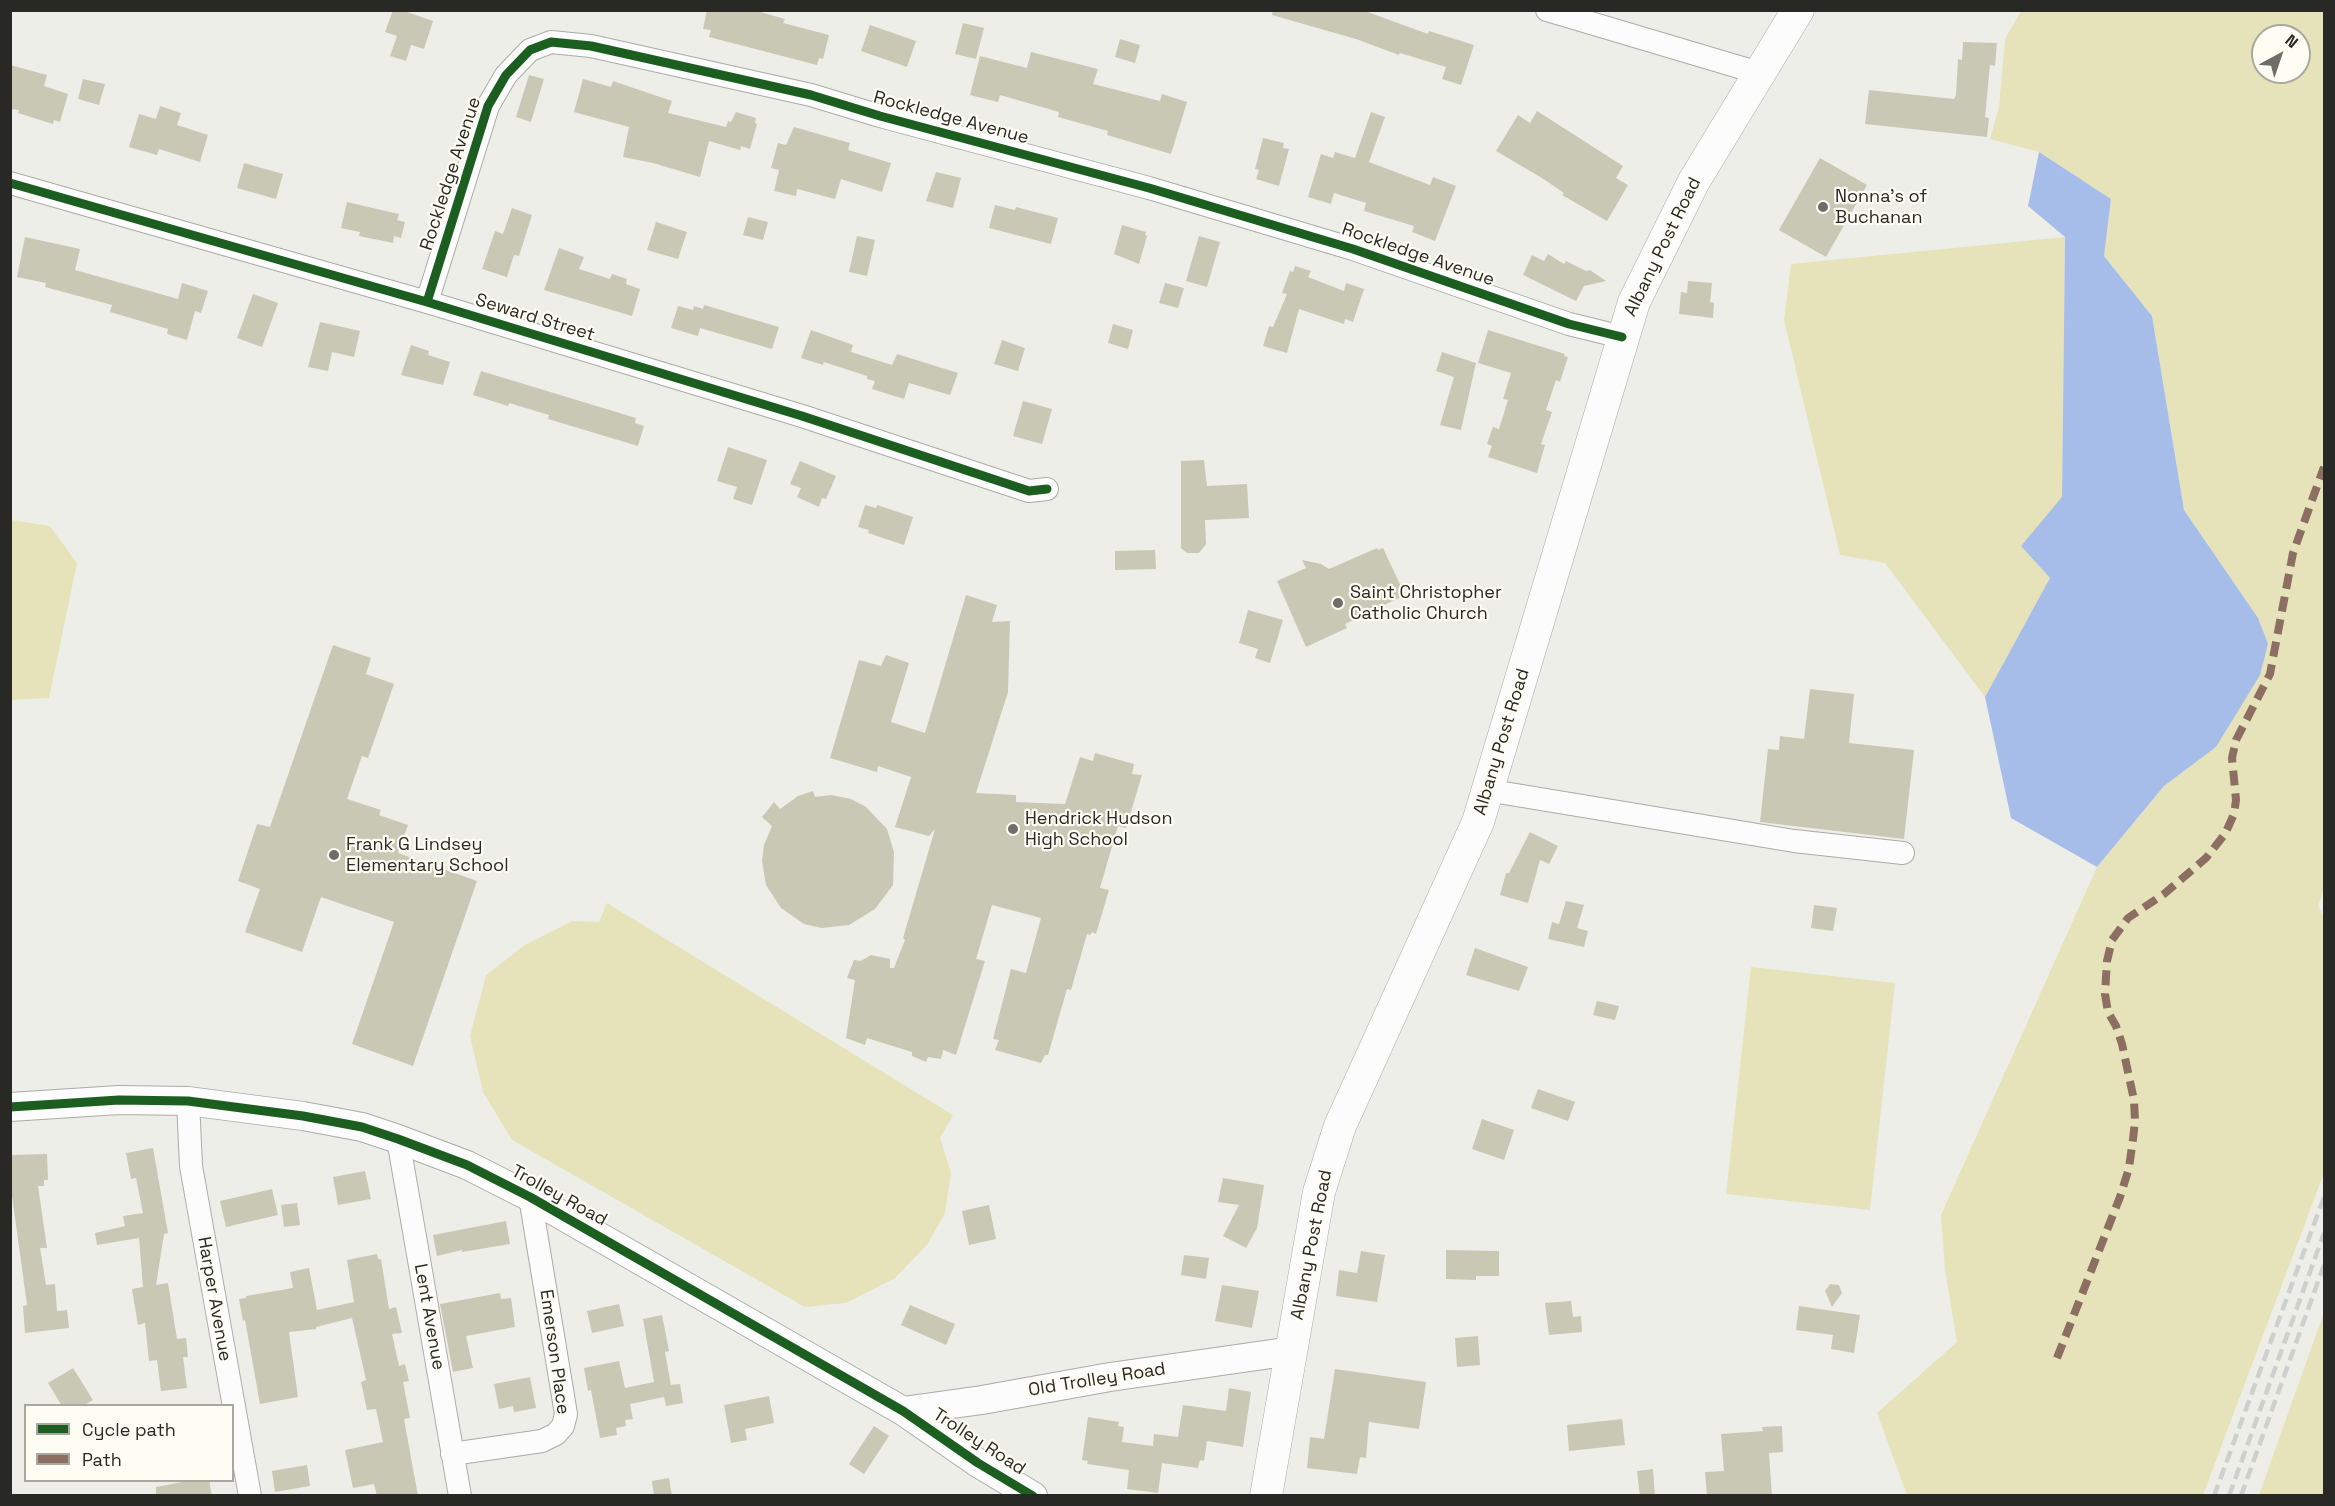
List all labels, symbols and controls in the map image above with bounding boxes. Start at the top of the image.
north arrow [2251,24,2311,84]
text: N [2281,30,2302,53]
street label: Rockledge Avenue [871,87,1031,149]
street label: Rockledge Avenue [416,95,486,253]
street label: Albany Post Road [1620,174,1706,320]
place label: Nonna's of Buchanan [1835,186,1927,228]
marker: Nonna's of Buchanan [1816,200,1830,214]
street label: Rockledge Avenue [1339,219,1497,291]
street label: Seward Street [473,290,597,346]
place label: Saint Christopher Catholic Church [1350,582,1502,624]
marker: Saint Christopher Catholic Church [1331,596,1345,610]
street label: Albany Post Road [1469,666,1535,818]
place label: Hendrick Hudson High School [1025,808,1172,850]
marker: Hendrick Hudson High School [1006,822,1020,836]
place label: Frank G Lindsey Elementary School [346,834,509,876]
marker: Frank G Lindsey Elementary School [327,848,341,862]
street label: Trolley Road [507,1161,611,1231]
street label: Albany Post Road [1287,1168,1337,1322]
street label: Harper Avenue [192,1235,236,1363]
street label: Lent Avenue [409,1262,449,1372]
street label: Emerson Place [535,1288,573,1416]
street label: Old Trolley Road [1027,1358,1167,1402]
legend [24,1404,234,1482]
street label: Trolley Road [929,1404,1029,1480]
text: Cycle path [82,1418,176,1441]
text: Path [82,1448,122,1471]

